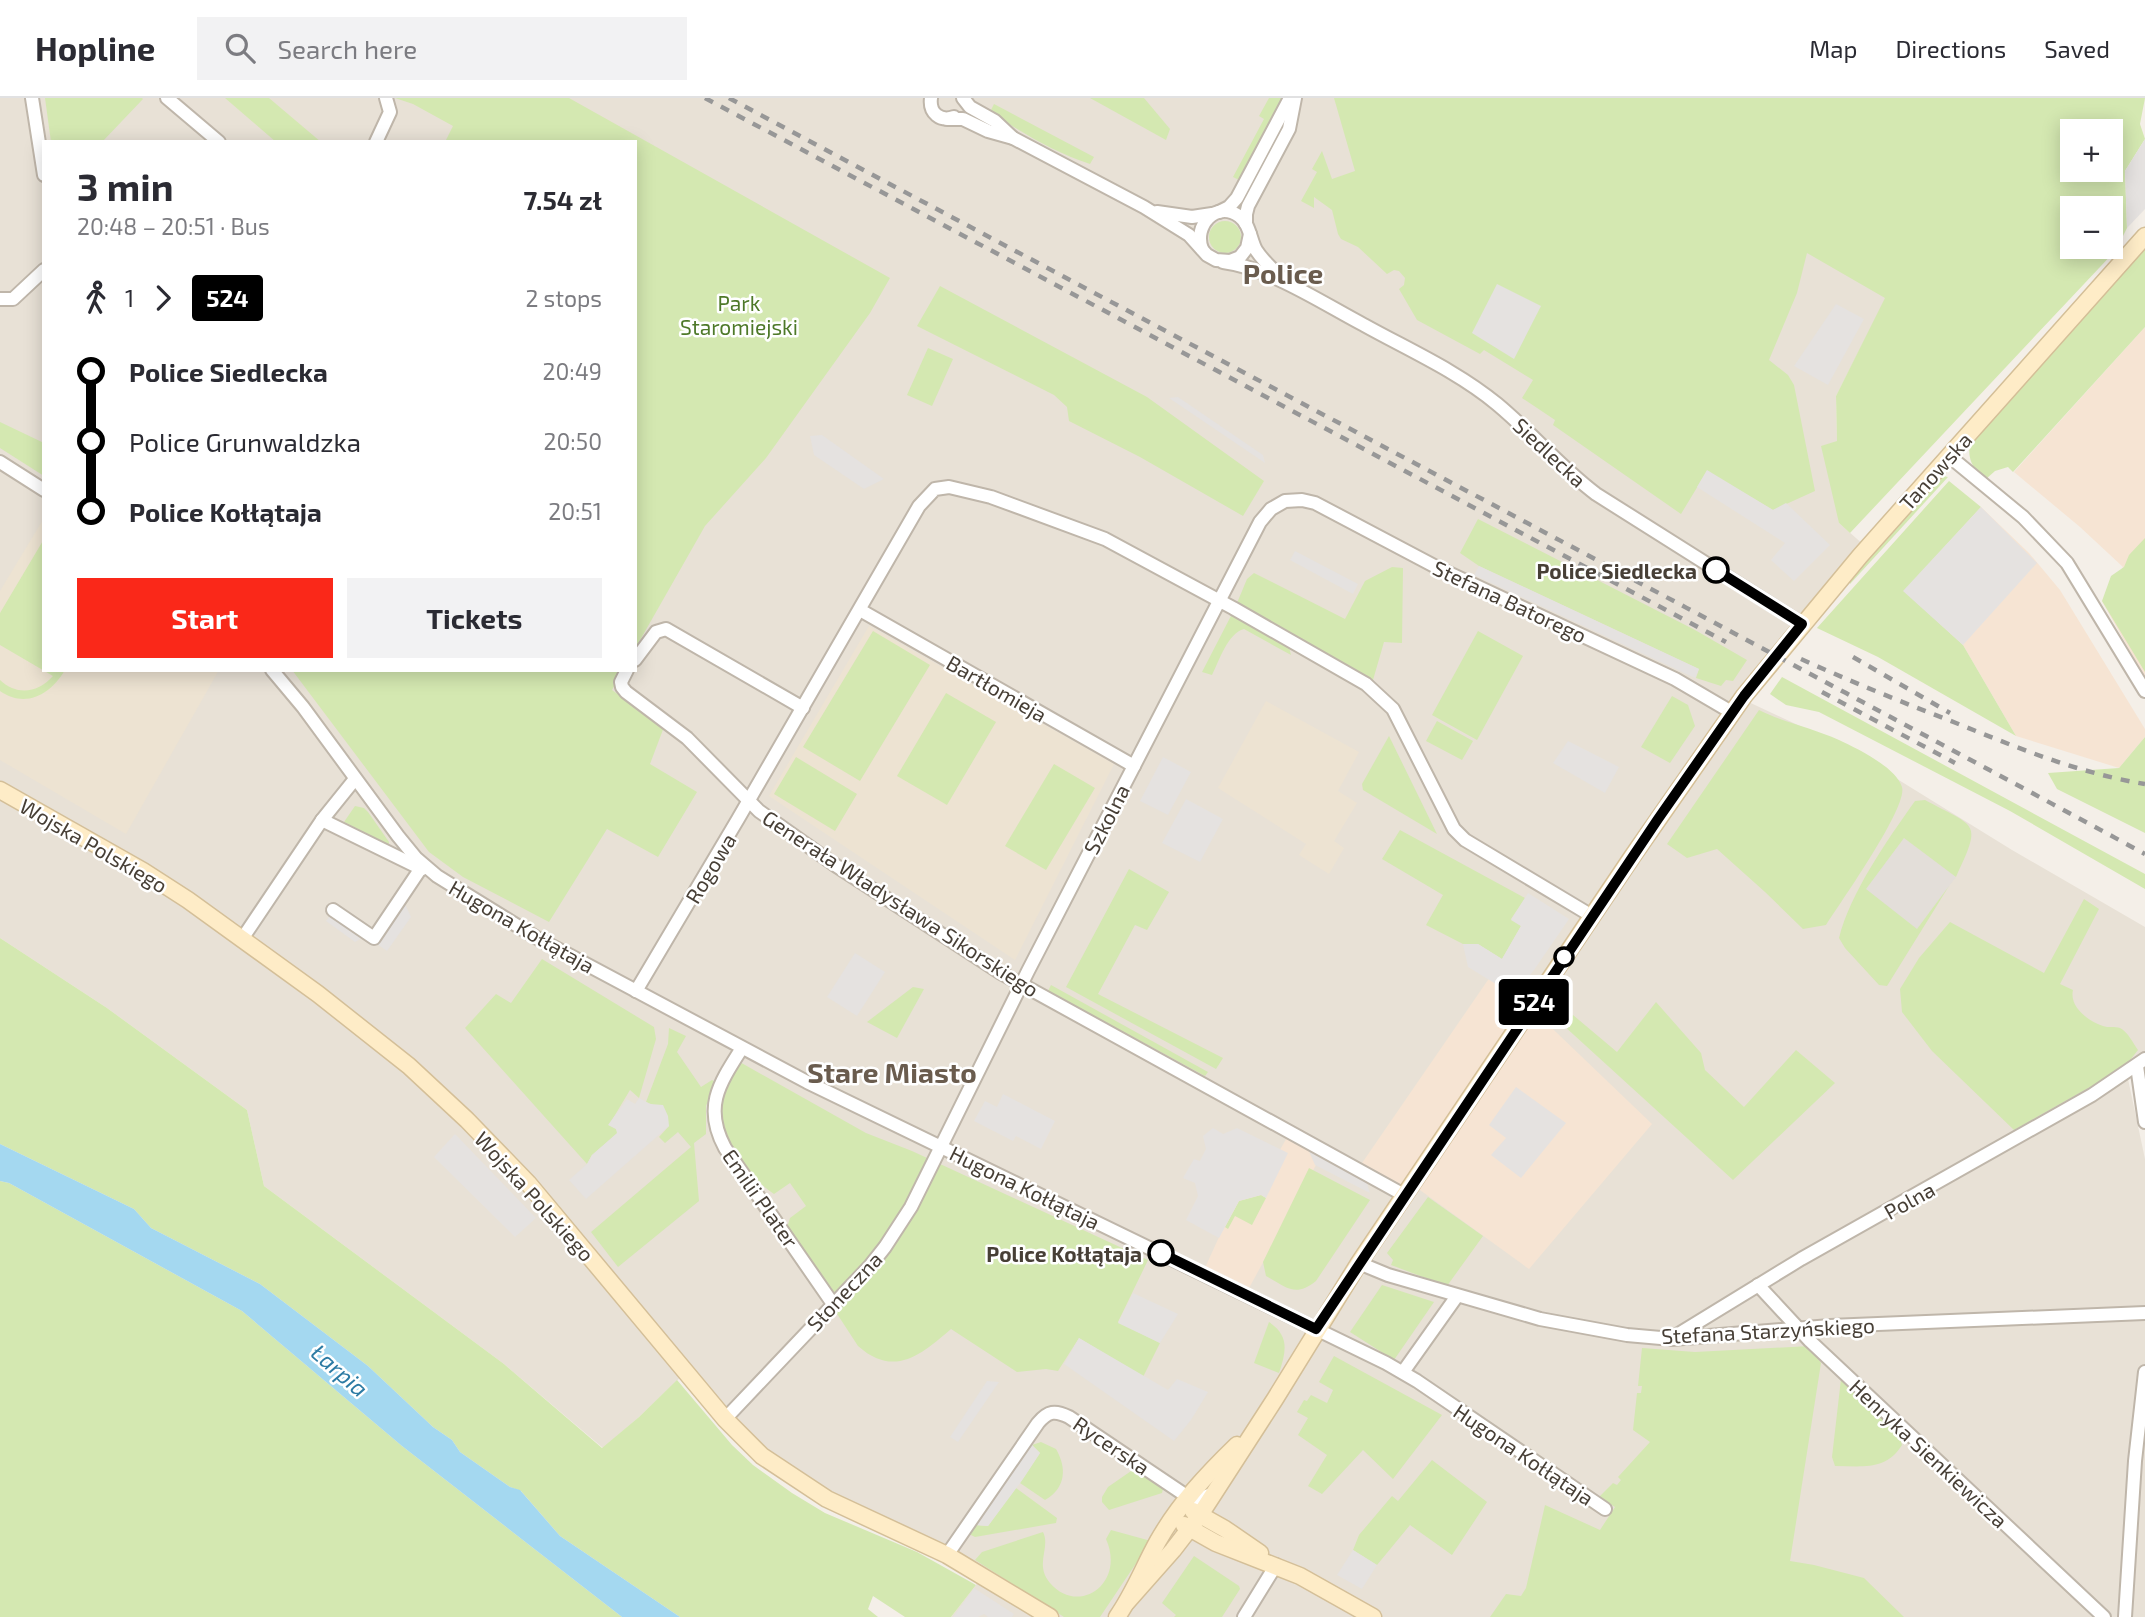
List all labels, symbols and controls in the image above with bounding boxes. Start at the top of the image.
search box [197,17,687,80]
text: Hopline [35,28,155,68]
icon: search [221,29,259,67]
text: Search here [277,33,417,64]
text: Map [1809,34,1857,63]
text: Directions [1895,34,2006,63]
text: Saved [2044,34,2110,63]
map controls [2060,119,2123,259]
button: + [2060,119,2123,182]
text: 3 min [77,163,174,209]
text: 7.54 zł [523,184,602,215]
button: − [2060,196,2123,259]
text: 20:48 – 20:51 · Bus [77,212,270,240]
district label: Police [1243,256,1323,290]
icon: walk [77,279,115,317]
icon: forward [144,279,182,317]
text: 524 [206,283,249,312]
text: 1 [125,284,134,312]
text: 2 stops [525,284,602,312]
park label: Park Staromiejski [680,290,798,340]
text: Police Siedlecka [129,356,328,387]
text: 20:49 [542,357,602,385]
street label: Siedlecka [1508,412,1592,492]
text: Police Grunwaldzka [129,426,361,457]
text: 20:50 [544,427,602,455]
street label: Tanowska [1894,427,1976,515]
text: Police Kołłątaja [129,496,322,527]
text: 20:51 [548,497,602,525]
street label: Stefana Batorego [1429,555,1591,647]
marker: Police Siedlecka [1703,557,1729,583]
place label: Police Siedlecka [1536,558,1697,583]
button: Start [77,578,333,658]
button: Tickets [347,578,602,658]
street label: Bartłomieja [942,649,1052,728]
street label: Szkolna [1078,780,1134,858]
street label: Wojska Polskiego [15,793,172,898]
street label: Generała Władysława Sikorskiego [758,804,1044,1002]
street label: Rogowa [679,829,741,907]
street label: Hugona Kołłątaja [444,874,599,979]
unlabelled marker [1554,947,1574,967]
line badge: 524 [1494,979,1574,1025]
text: 524 [1513,987,1555,1016]
district label: Stare Miasto [807,1055,977,1089]
street label: Wojska Polskiego [469,1126,600,1267]
street label: Hugona Kołłątaja [946,1140,1104,1235]
street label: Emilii Plater [718,1144,804,1253]
street label: Polna [1879,1176,1939,1224]
marker: Police Kołłątaja [1148,1240,1174,1266]
place label: Police Kołłątaja [986,1241,1142,1267]
street label: Słoneczna [801,1246,887,1336]
street label: Stefana Starzyńskiego [1661,1312,1875,1348]
water label: Łarpia [306,1338,374,1402]
street label: Henryka Sienkiewicza [1845,1373,2013,1533]
street label: Hugona Kołłątaja [1449,1398,1599,1511]
street label: Rycerska [1069,1410,1155,1480]

